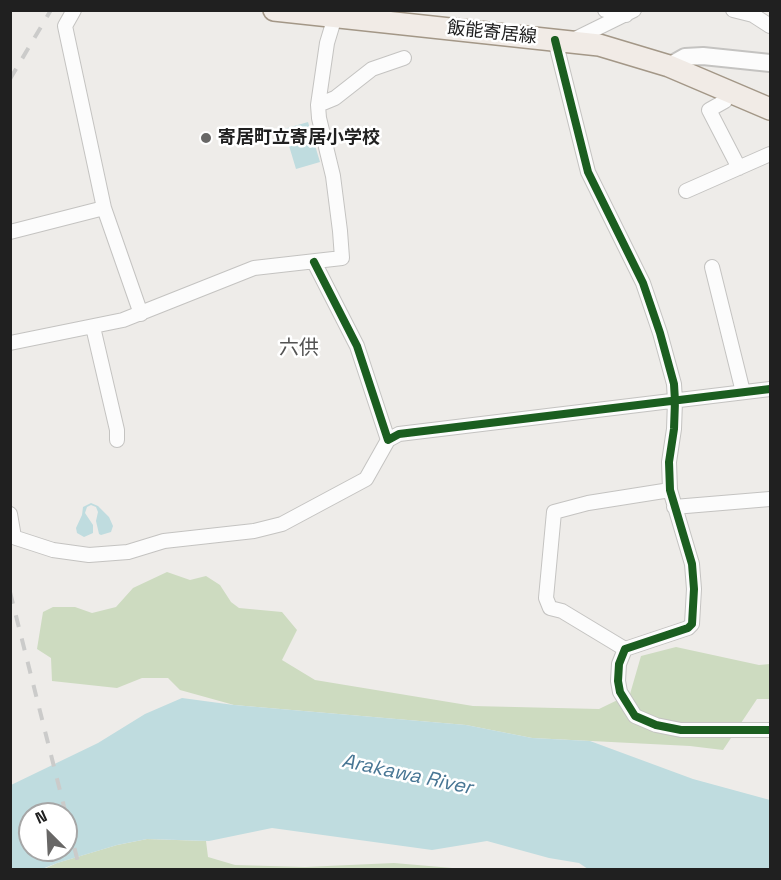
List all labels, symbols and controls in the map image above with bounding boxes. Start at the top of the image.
street label: 飯能寄居線 [446,18,538,48]
place label: 寄居町立寄居小学校 [218,127,380,149]
marker: 寄居町立寄居小学校 [199,131,213,145]
district label: 六供 [279,337,319,361]
water label: Arakawa River [340,749,474,801]
north arrow [18,802,78,862]
text: N [32,805,50,829]

